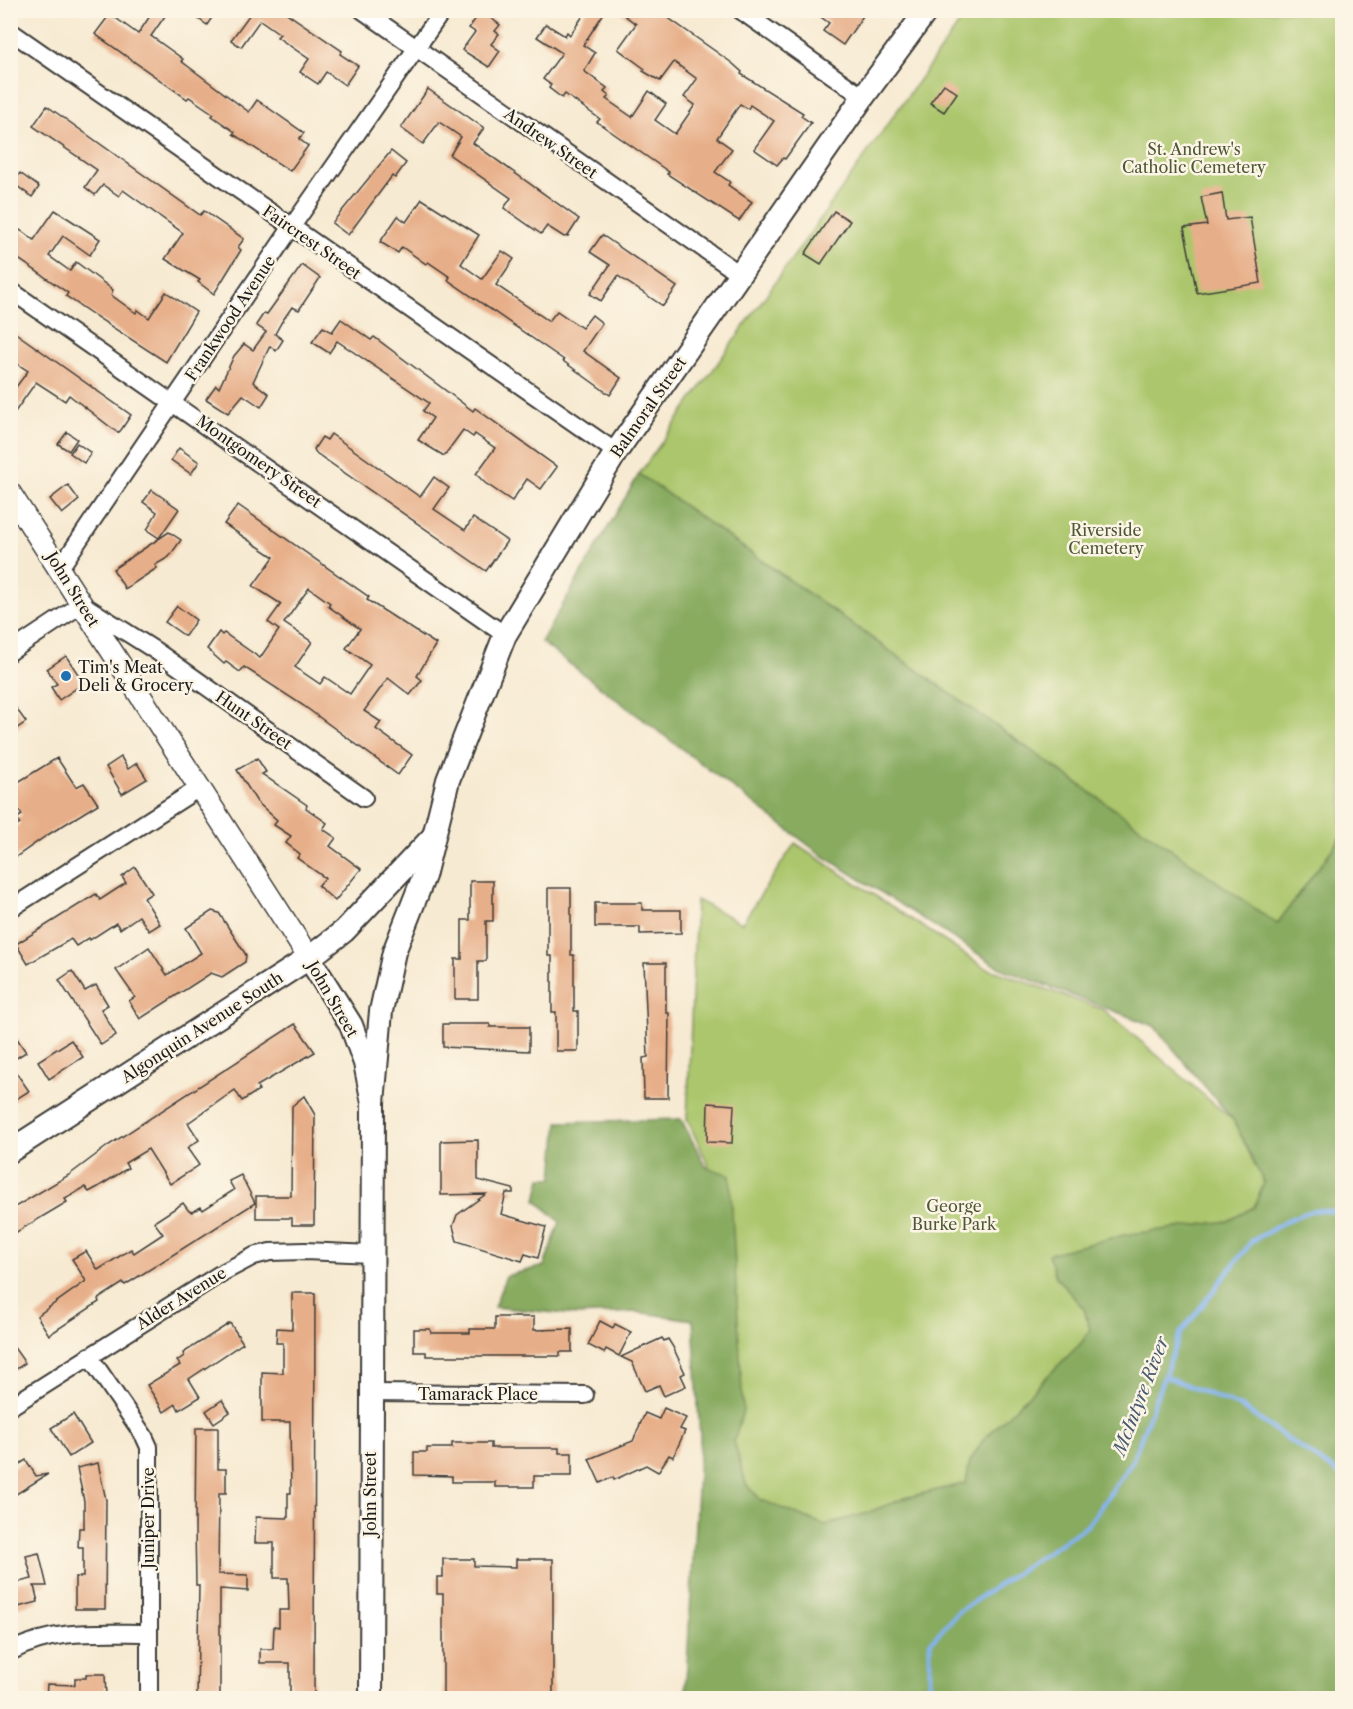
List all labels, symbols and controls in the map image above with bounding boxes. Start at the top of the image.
street label: Andrew Street [500,103,602,183]
park label: St. Andrew's Catholic Cemetery [1122,139,1267,177]
street label: Faircrest Street [259,201,365,284]
street label: Frankwood Avenue [181,251,279,385]
street label: Balmoral Street [606,352,690,461]
street label: Montgomery Street [193,410,326,512]
park label: Riverside Cemetery [1068,520,1145,558]
street label: John Street [40,545,104,631]
place label: Tim's Meat Deli & Grocery [78,657,194,695]
marker: Tim's Meat Deli & Grocery [59,669,73,683]
street label: Hunt Street [212,686,296,754]
street label: John Street [302,955,363,1041]
street label: Algonquin Avenue South [117,967,287,1087]
park label: George Burke Park [912,1196,997,1234]
street label: Alder Avenue [132,1262,230,1334]
water label: McIntyre River [1108,1332,1174,1460]
street label: Tamarack Place [418,1384,538,1404]
street label: John Street [360,1451,380,1539]
street label: Juniper Drive [138,1467,158,1572]

